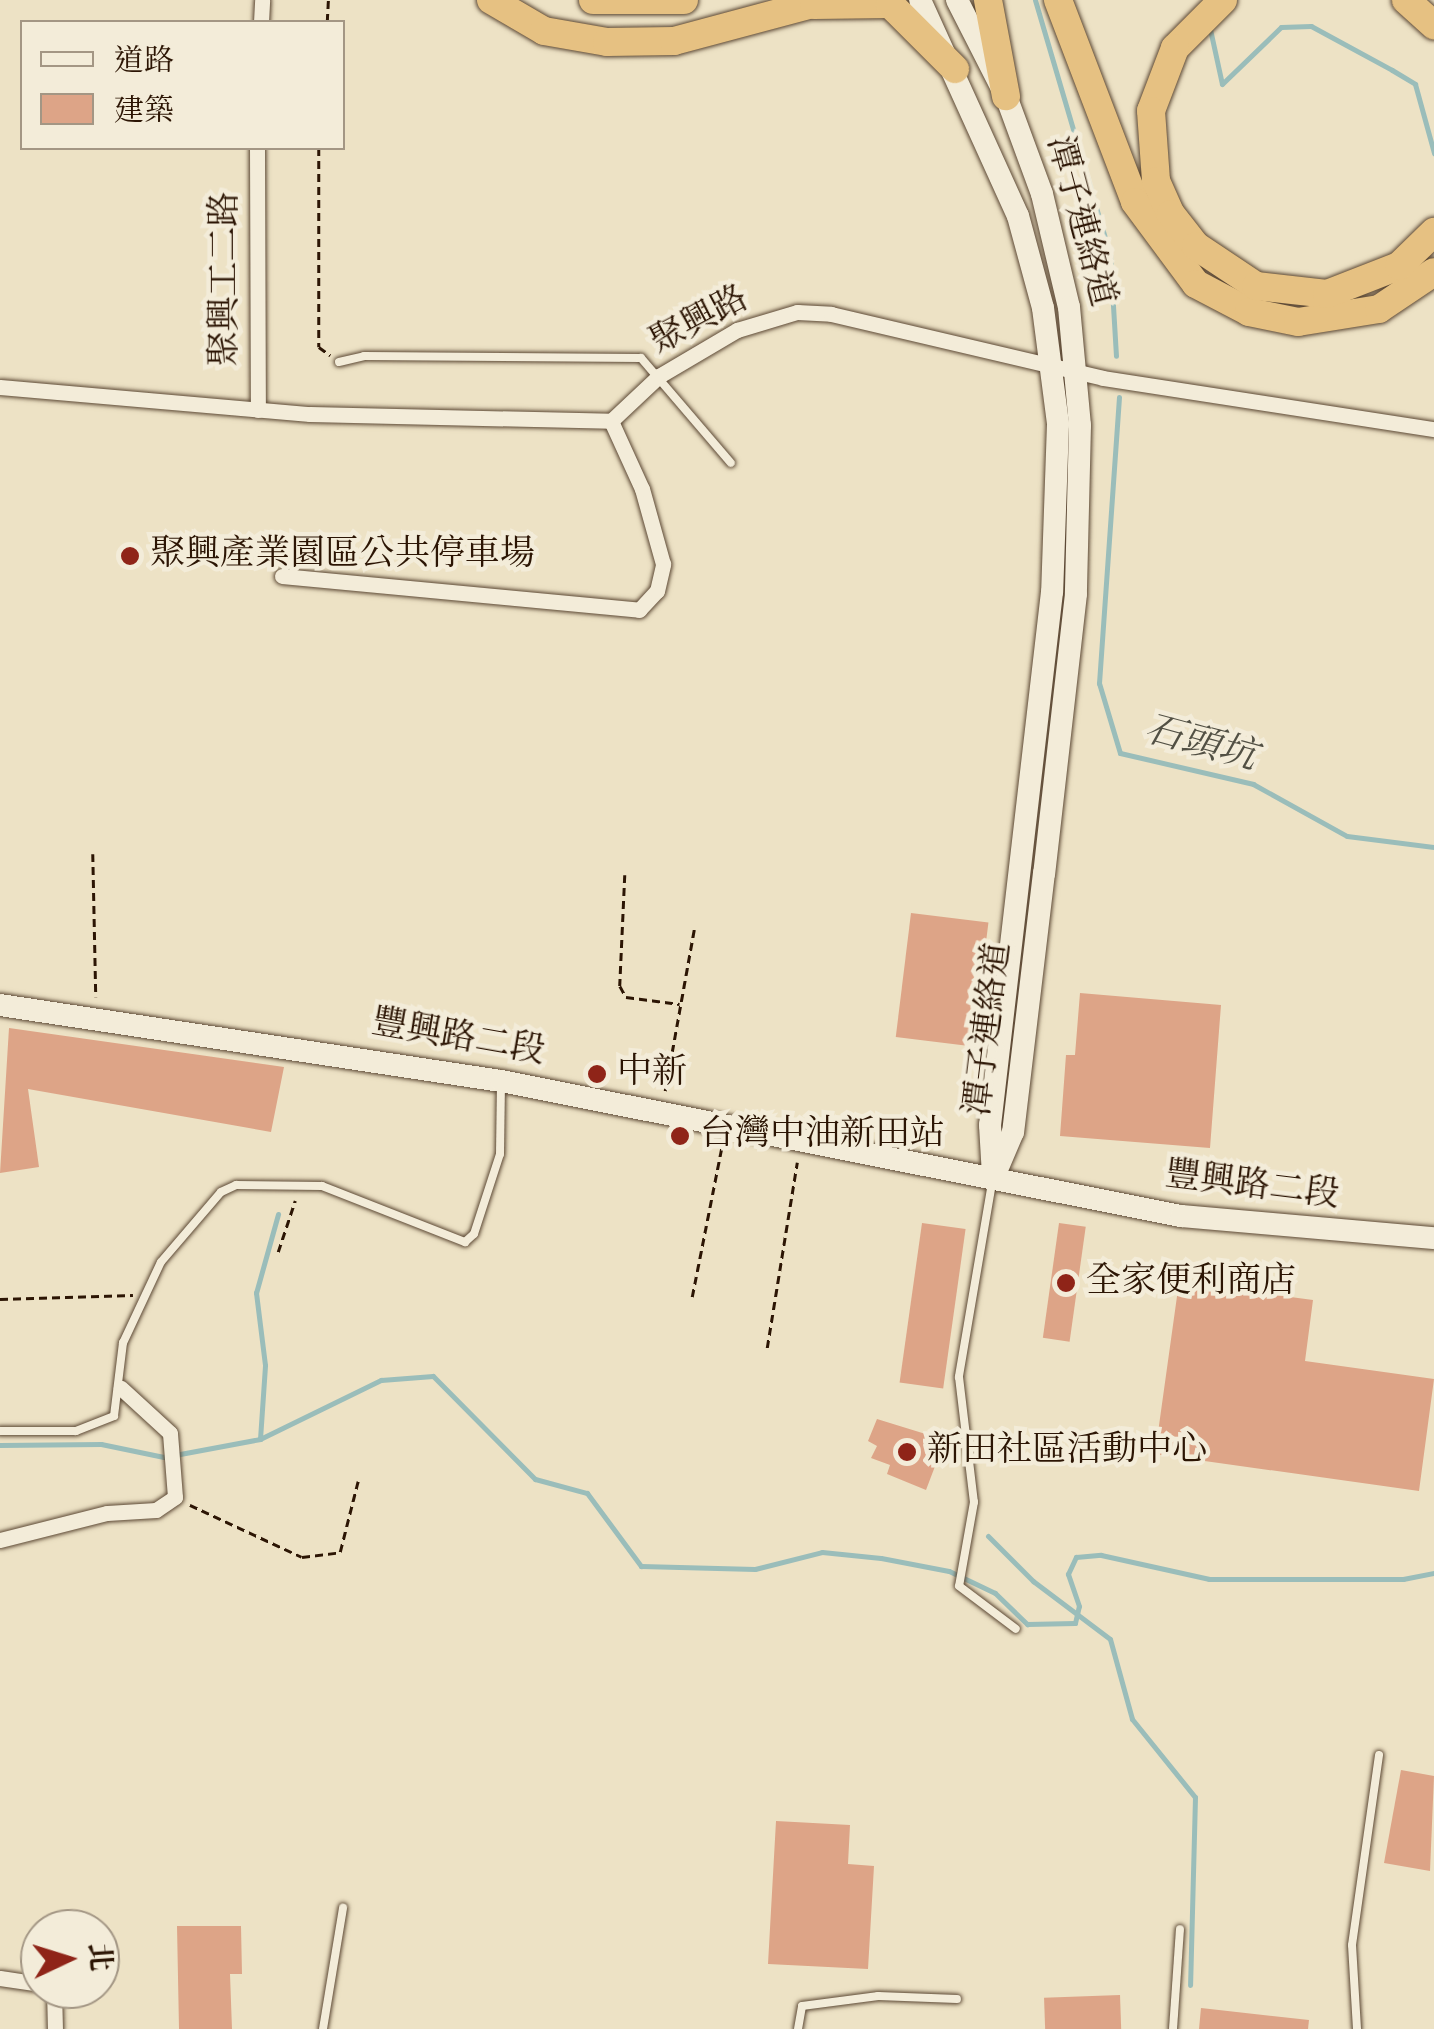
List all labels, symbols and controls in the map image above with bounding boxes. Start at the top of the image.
legend [20,20,345,150]
text: 道路 [114,41,174,84]
text: 建築 [114,91,174,134]
street label: 潭子連絡道 [1036,132,1122,312]
street label: 聚興工二路 [206,192,248,366]
street label: 聚興路 [644,279,756,365]
place label: 聚興產業園區公共停車場 [150,535,535,577]
marker: 聚興產業園區公共停車場 [119,545,141,567]
water label: 石頭坑 [1139,709,1261,783]
street label: 潭子連絡道 [958,940,1022,1118]
street label: 豐興路二段 [368,1003,548,1075]
place label: 中新 [617,1053,687,1095]
marker: 中新 [586,1063,608,1085]
place label: 台灣中油新田站 [700,1115,945,1157]
marker: 台灣中油新田站 [669,1125,691,1147]
street label: 豐興路二段 [1163,1155,1341,1219]
place label: 全家便利商店 [1086,1262,1296,1304]
marker: 全家便利商店 [1055,1272,1077,1294]
place label: 新田社區活動中心 [927,1431,1207,1473]
marker: 新田社區活動中心 [896,1441,918,1463]
north arrow [20,1909,120,2009]
text: 北 [77,1942,119,1972]

